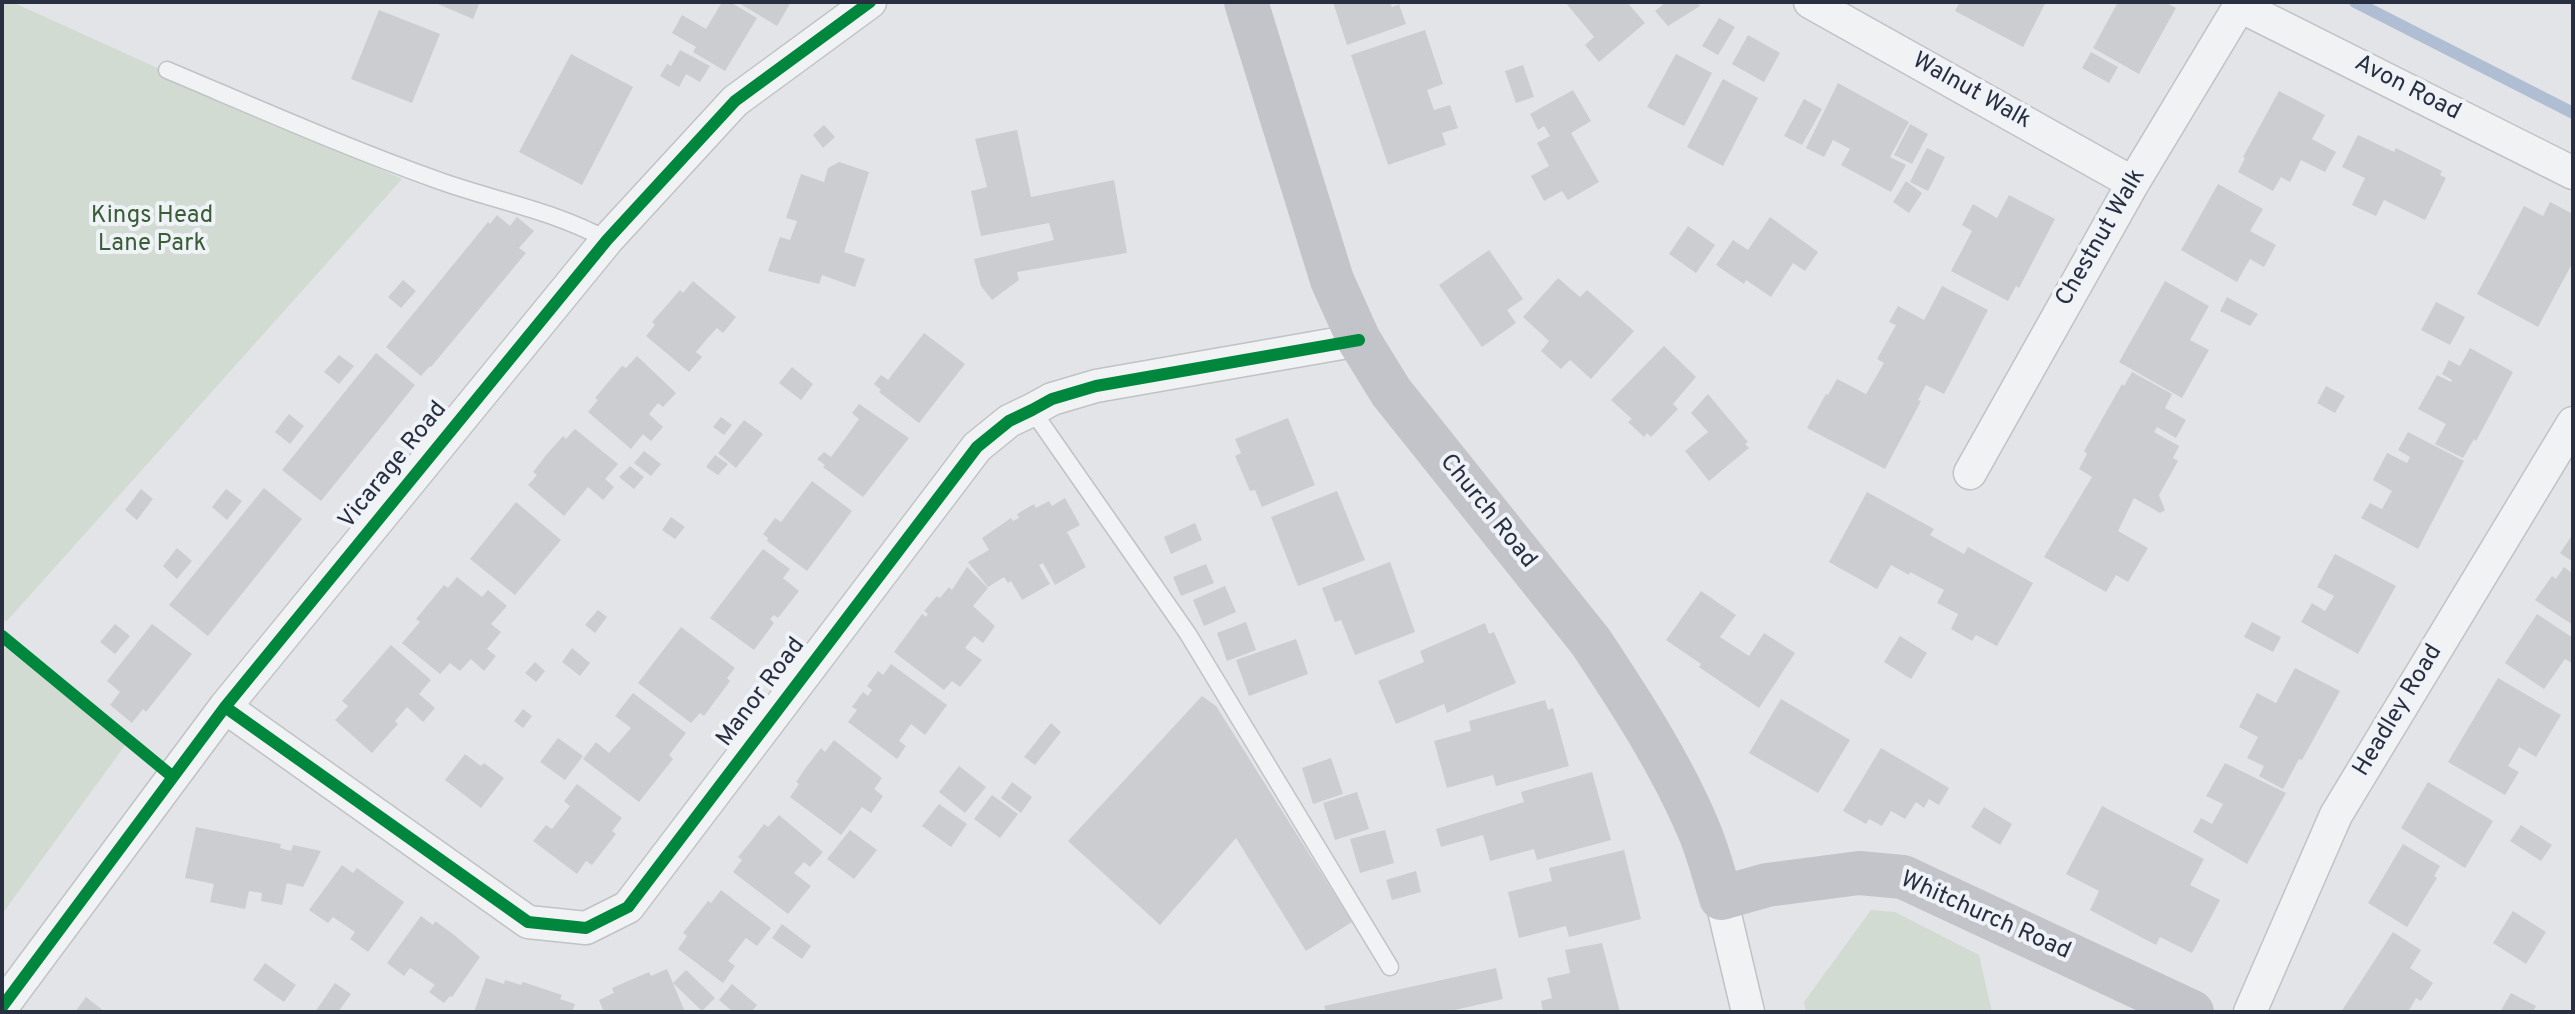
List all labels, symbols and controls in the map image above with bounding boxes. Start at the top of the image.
street label: Walnut Walk [1907,48,2035,136]
street label: Avon Road [2349,50,2465,128]
street label: Chestnut Walk [2051,164,2153,312]
park label: Kings Head Lane Park [91,203,213,259]
street label: Vicarage Road [334,396,454,536]
street label: Church Road [1432,449,1542,575]
street label: Manor Road [712,633,812,753]
street label: Headley Road [2348,640,2450,782]
street label: Whitchurch Road [1895,867,2075,967]

